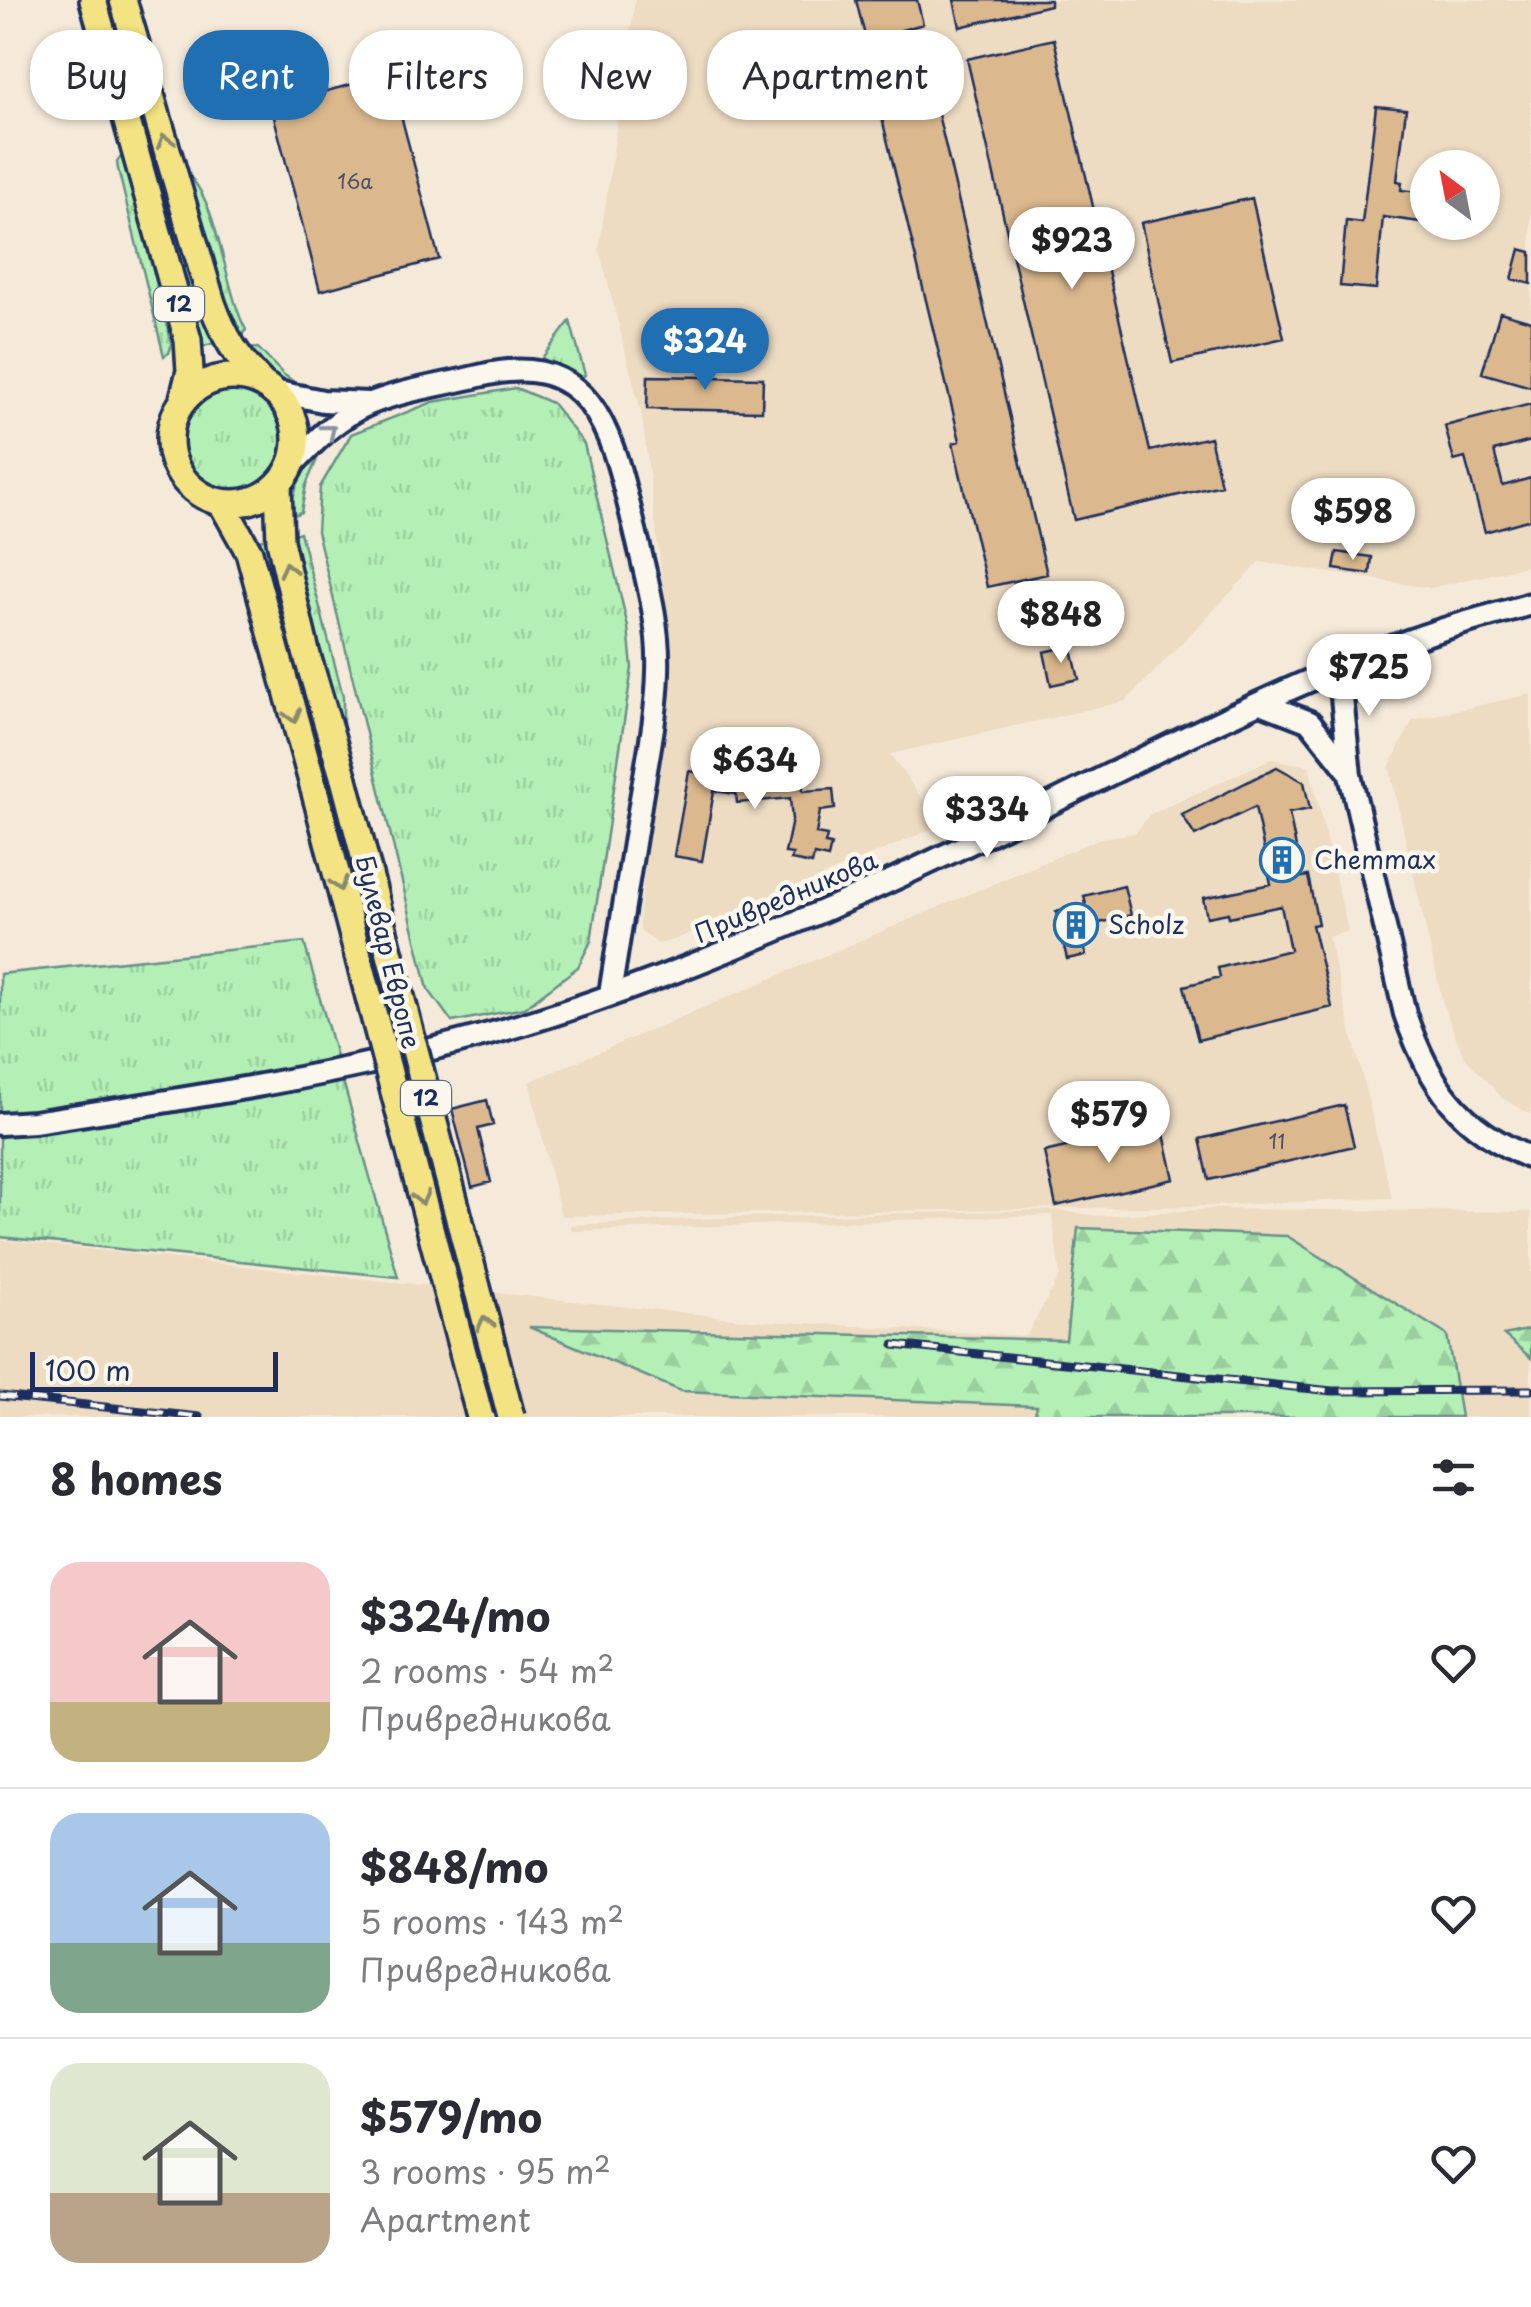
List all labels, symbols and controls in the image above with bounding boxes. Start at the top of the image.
chip: Buy [30,30,163,120]
chip: Rent [183,30,329,120]
chip: Filters [349,30,523,120]
chip: New [543,30,687,120]
chip: Apartment [707,30,964,120]
one-way arrow [156,134,177,151]
north arrow [1410,150,1500,240]
map controls [1410,150,1500,240]
house number: 16a [337,166,373,196]
pin: $923 [1013,207,1131,292]
text: $923 [1031,215,1113,263]
road number: 12 [154,287,204,321]
pin: $324 [646,308,764,393]
text: $324 [663,316,747,364]
one-way arrow [317,425,335,442]
pin: $598 [1294,478,1412,563]
text: $598 [1313,486,1393,534]
one-way arrow [278,561,299,578]
pin: $848 [1002,581,1120,666]
text: $848 [1020,589,1102,637]
pin: $725 [1310,634,1428,719]
text: $725 [1328,642,1410,690]
one-way arrow [282,707,303,724]
pin: $634 [696,727,814,812]
text: $634 [712,735,798,783]
pin: $334 [928,776,1046,861]
text: $334 [945,784,1029,832]
building icon: Chemmax [1259,837,1305,883]
street label: Привредникова [688,840,884,952]
place label: Chemmax [1314,840,1436,878]
street label: Булевар Европе [346,851,431,1053]
one-way arrow [327,875,348,892]
building icon: Scholz [1053,902,1099,948]
place label: Scholz [1108,905,1184,943]
road number: 12 [401,1081,451,1115]
pin: $579 [1050,1081,1168,1166]
text: $579 [1070,1089,1148,1137]
house number: 11 [1269,1126,1285,1156]
one-way arrow [409,1189,430,1206]
one-way arrow [476,1315,497,1332]
scale bar [30,1347,278,1392]
text: 100 m [45,1348,131,1391]
text: 8 homes [50,1446,223,1509]
icon: filters [1426,1450,1481,1505]
text: $324/mo [360,1583,551,1646]
icon: home [130,1602,250,1722]
icon: heart [1426,1635,1481,1690]
text: 2 rooms · 54 m² [360,1646,614,1694]
text: Привредникова [360,1694,611,1742]
text: $848/mo [360,1834,548,1897]
icon: home [130,1853,250,1973]
icon: heart [1426,1886,1481,1941]
text: 5 rooms · 143 m² [360,1897,624,1945]
text: Привредникова [360,1945,611,1993]
text: $579/mo [360,2084,542,2147]
icon: home [130,2103,250,2223]
icon: heart [1426,2136,1481,2191]
text: 3 rooms · 95 m² [360,2147,611,2195]
text: Apartment [360,2195,531,2243]

